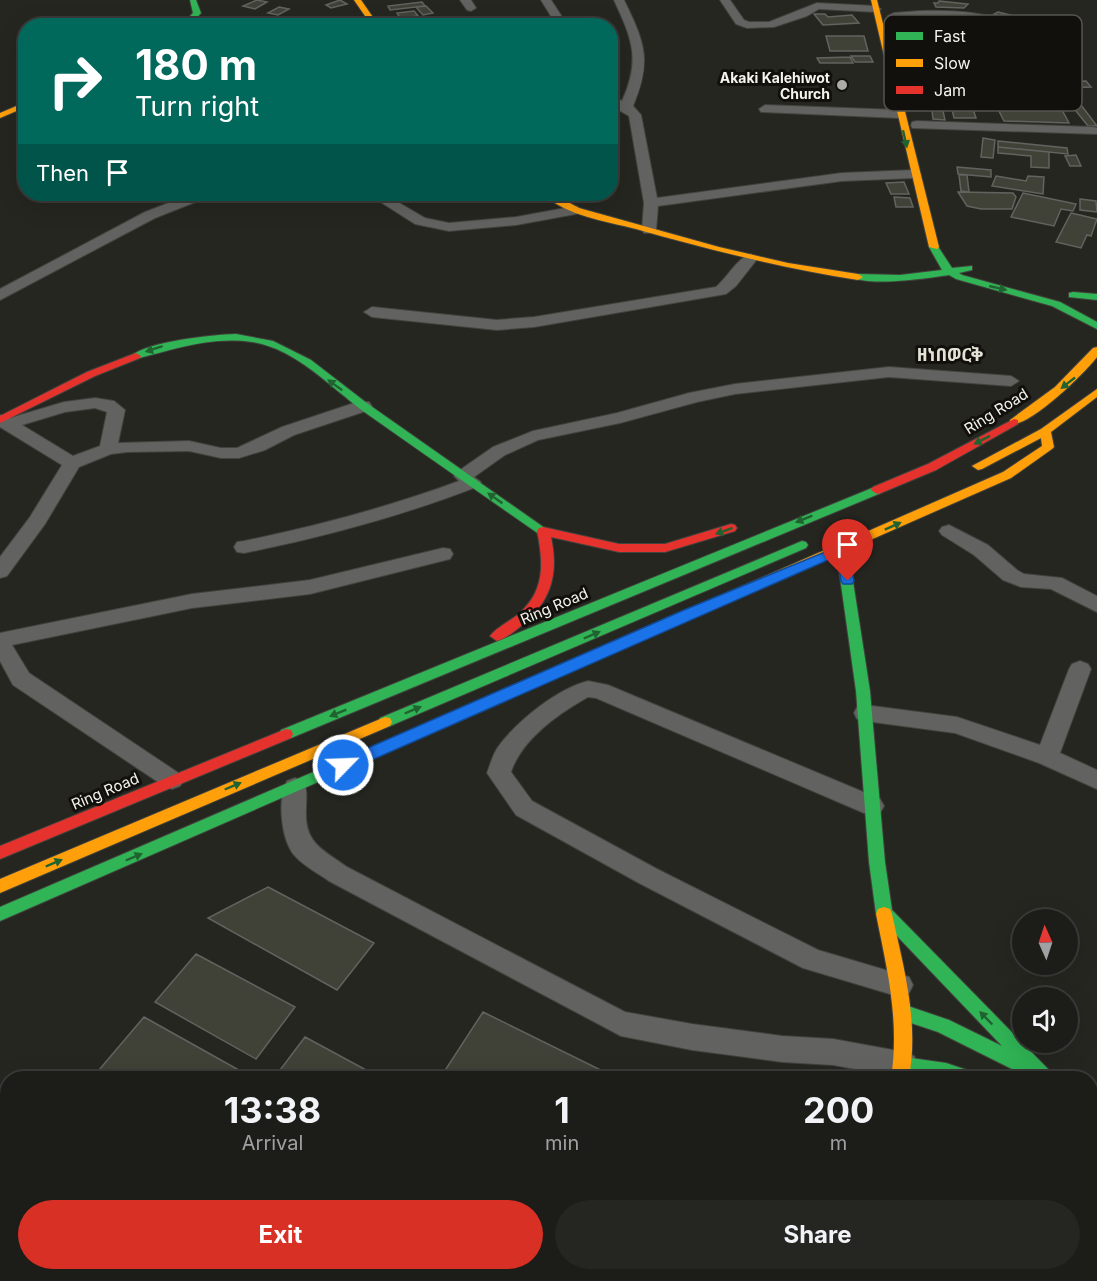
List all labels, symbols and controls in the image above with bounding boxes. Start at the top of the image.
legend [884,15,1082,111]
text: Fast [934,26,966,46]
text: 180 m [135,39,257,90]
icon: right [36,42,114,120]
text: Slow [934,53,971,73]
place label: Akaki Kalehiwot Church [720,69,830,102]
marker: Akaki Kalehiwot Church [835,78,849,92]
text: Jam [934,80,966,100]
text: Turn right [135,90,259,123]
one-way arrow [901,130,911,148]
icon: arrive [101,156,134,189]
text: Then [36,160,89,186]
one-way arrow [989,283,1007,293]
district label: ዘነበወርቅ [917,344,984,365]
one-way arrow [145,345,163,354]
one-way arrow [1060,376,1075,388]
one-way arrow [328,379,344,391]
street label: Ring Road [961,384,1031,438]
one-way arrow [974,435,991,445]
one-way arrow [487,492,503,504]
one-way arrow [795,514,813,524]
pin [822,519,873,581]
one-way arrow [884,521,902,531]
one-way arrow [715,526,733,536]
icon: arrive [831,528,864,561]
street label: Ring Road [517,583,591,629]
one-way arrow [584,630,601,639]
one-way arrow [404,705,422,715]
one-way arrow [329,709,347,718]
position arrow [311,733,375,797]
street label: Ring Road [68,768,142,814]
one-way arrow [225,782,242,791]
one-way arrow [125,852,143,862]
one-way arrow [45,858,63,868]
north arrow [1012,909,1078,975]
map controls [1012,909,1078,1053]
button: sound [1012,987,1078,1053]
one-way arrow [980,1011,994,1025]
text: 13:38 [224,1088,321,1132]
text: 1 [554,1088,570,1132]
text: 200 [803,1088,874,1132]
text: Arrival [242,1131,303,1155]
text: min [545,1131,579,1155]
text: m [830,1131,847,1155]
button: Exit [18,1200,543,1269]
button: Share [555,1200,1080,1269]

